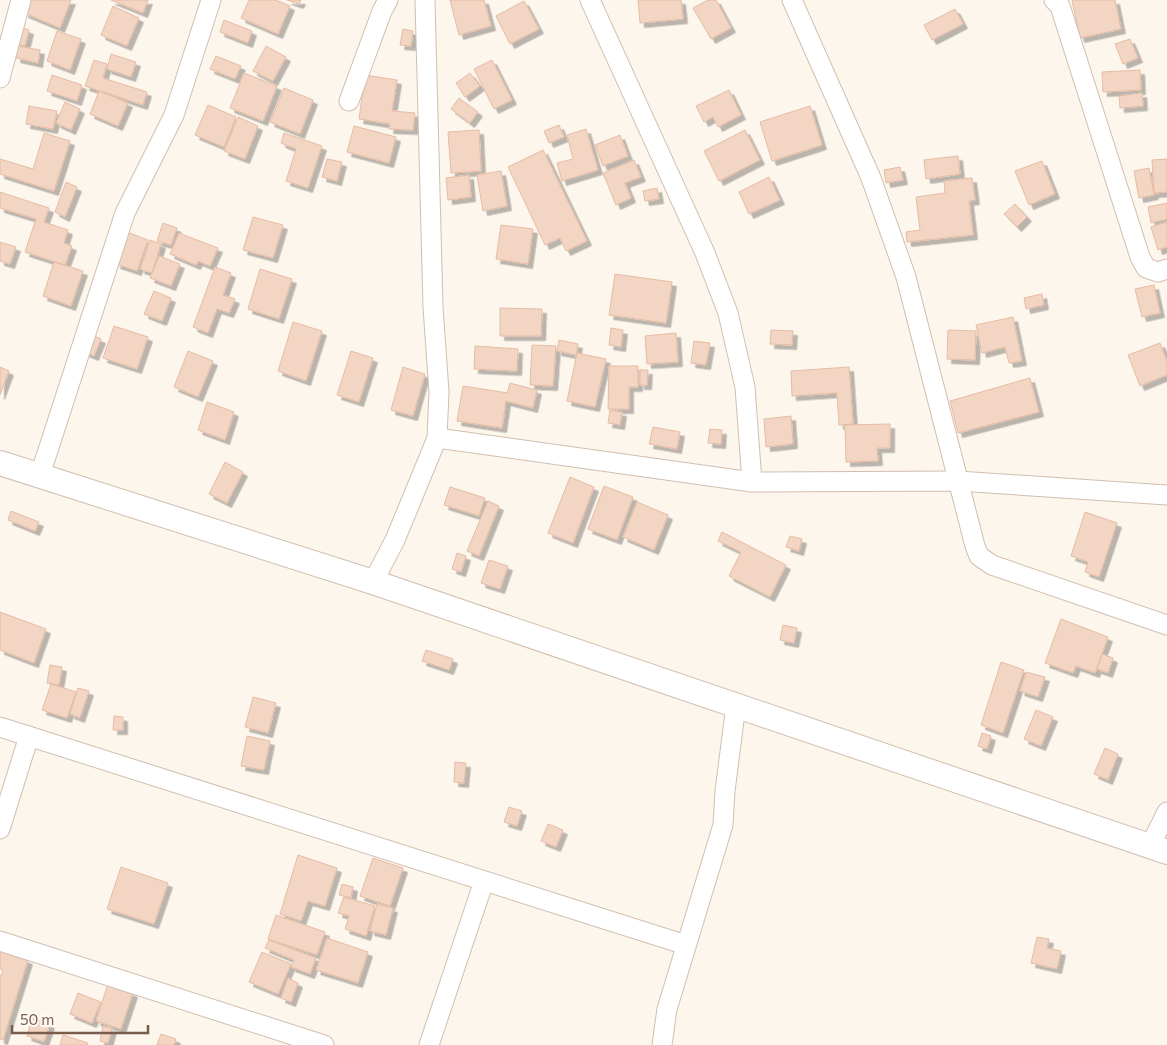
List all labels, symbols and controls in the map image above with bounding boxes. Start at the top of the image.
scale bar [12,1002,149,1034]
text: 50 m [20,1010,54,1028]

